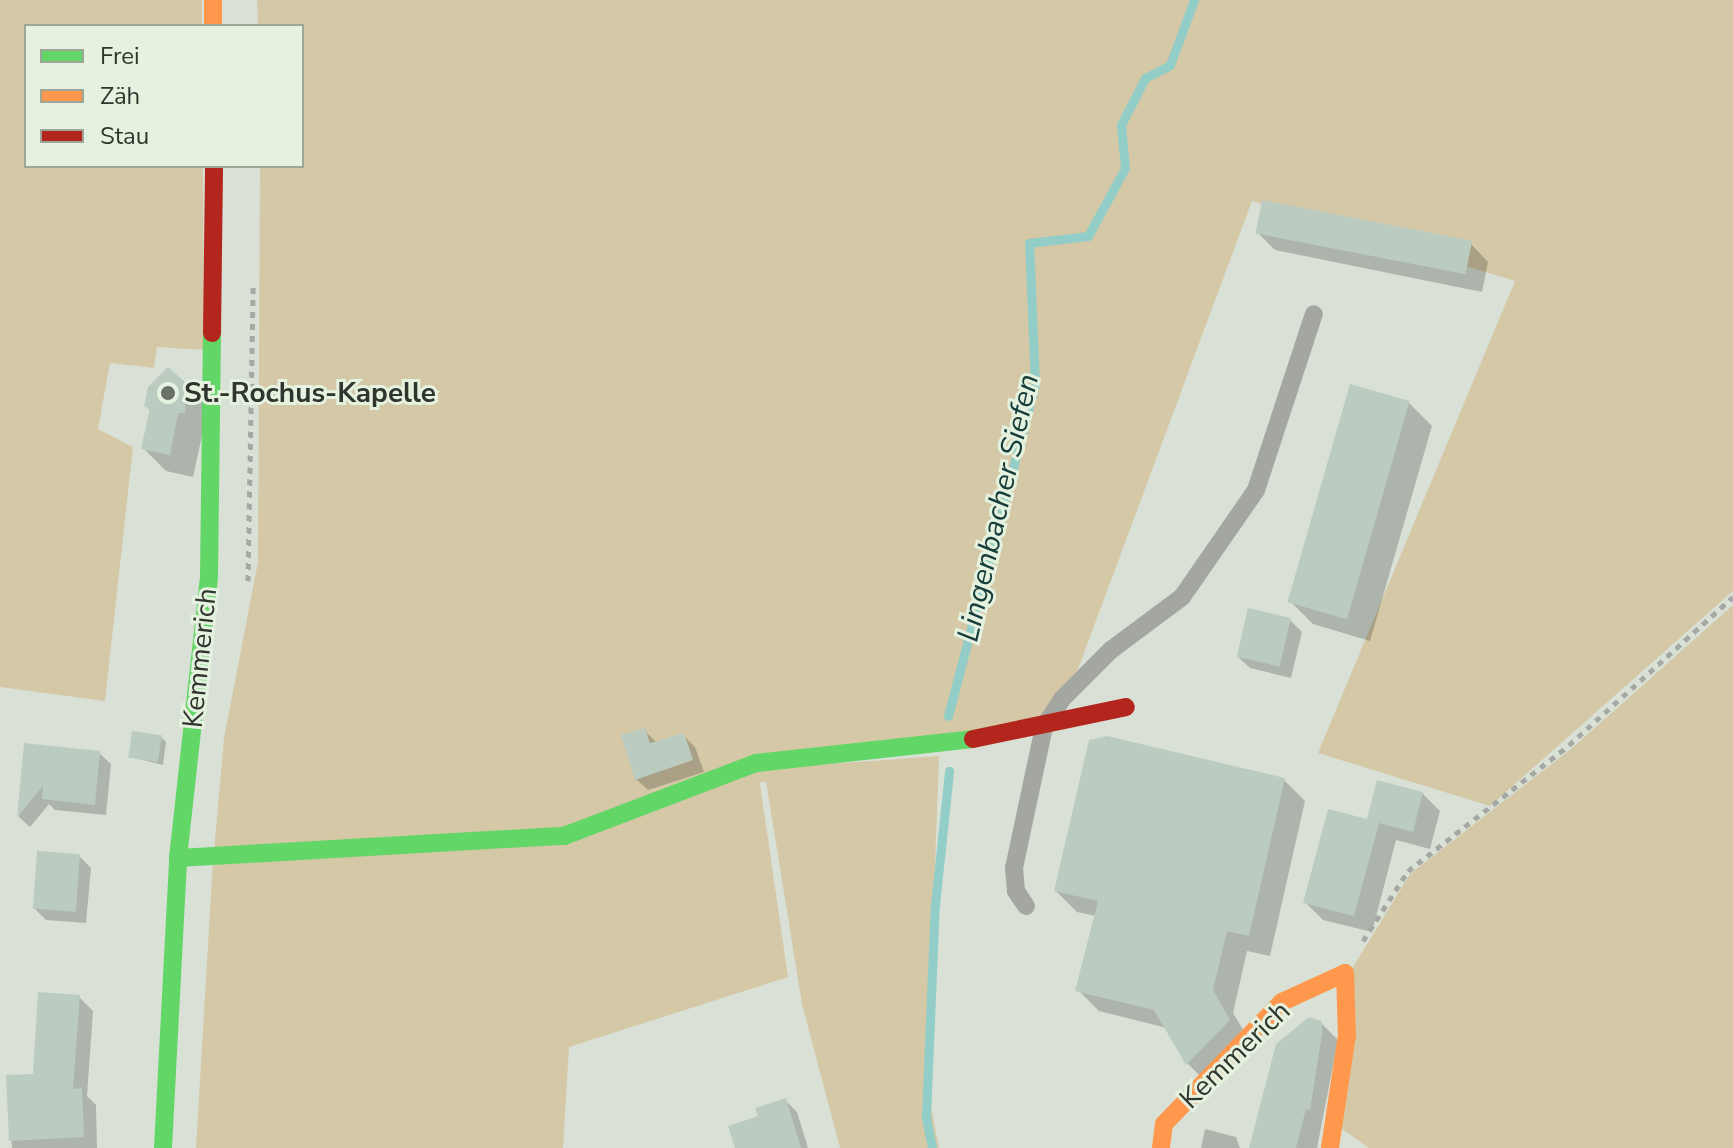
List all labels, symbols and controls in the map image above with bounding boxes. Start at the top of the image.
legend [24,24,304,168]
text: Frei [100,40,140,72]
text: Zäh [100,80,140,112]
text: Stau [100,120,149,152]
water label: Lingenbacher Siefen [951,371,1047,645]
place label: St.-Rochus-Kapelle [184,376,436,410]
marker: St.-Rochus-Kapelle [159,384,177,402]
street label: Kemmerich [176,586,224,730]
street label: Kemmerich [1173,994,1297,1116]

